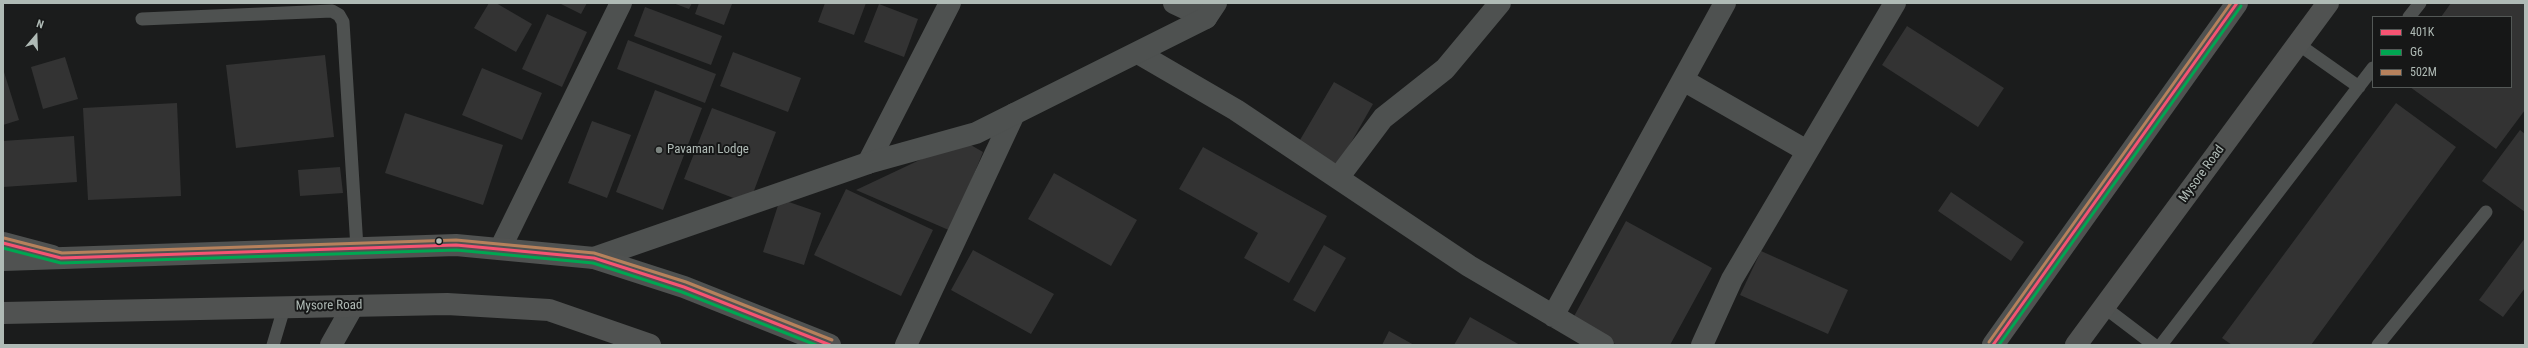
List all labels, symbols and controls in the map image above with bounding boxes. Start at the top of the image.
north arrow [16,16,56,56]
legend [2372,16,2512,88]
text: N [35,17,45,31]
text: 401K [2410,25,2434,39]
text: G6 [2410,45,2423,59]
text: 502M [2410,65,2437,79]
place label: Pavaman Lodge [667,142,749,158]
street label: Mysore Road [2176,142,2228,206]
marker: Pavaman Lodge [654,145,664,155]
unlabelled marker [434,236,444,246]
street label: Mysore Road [296,298,362,314]

